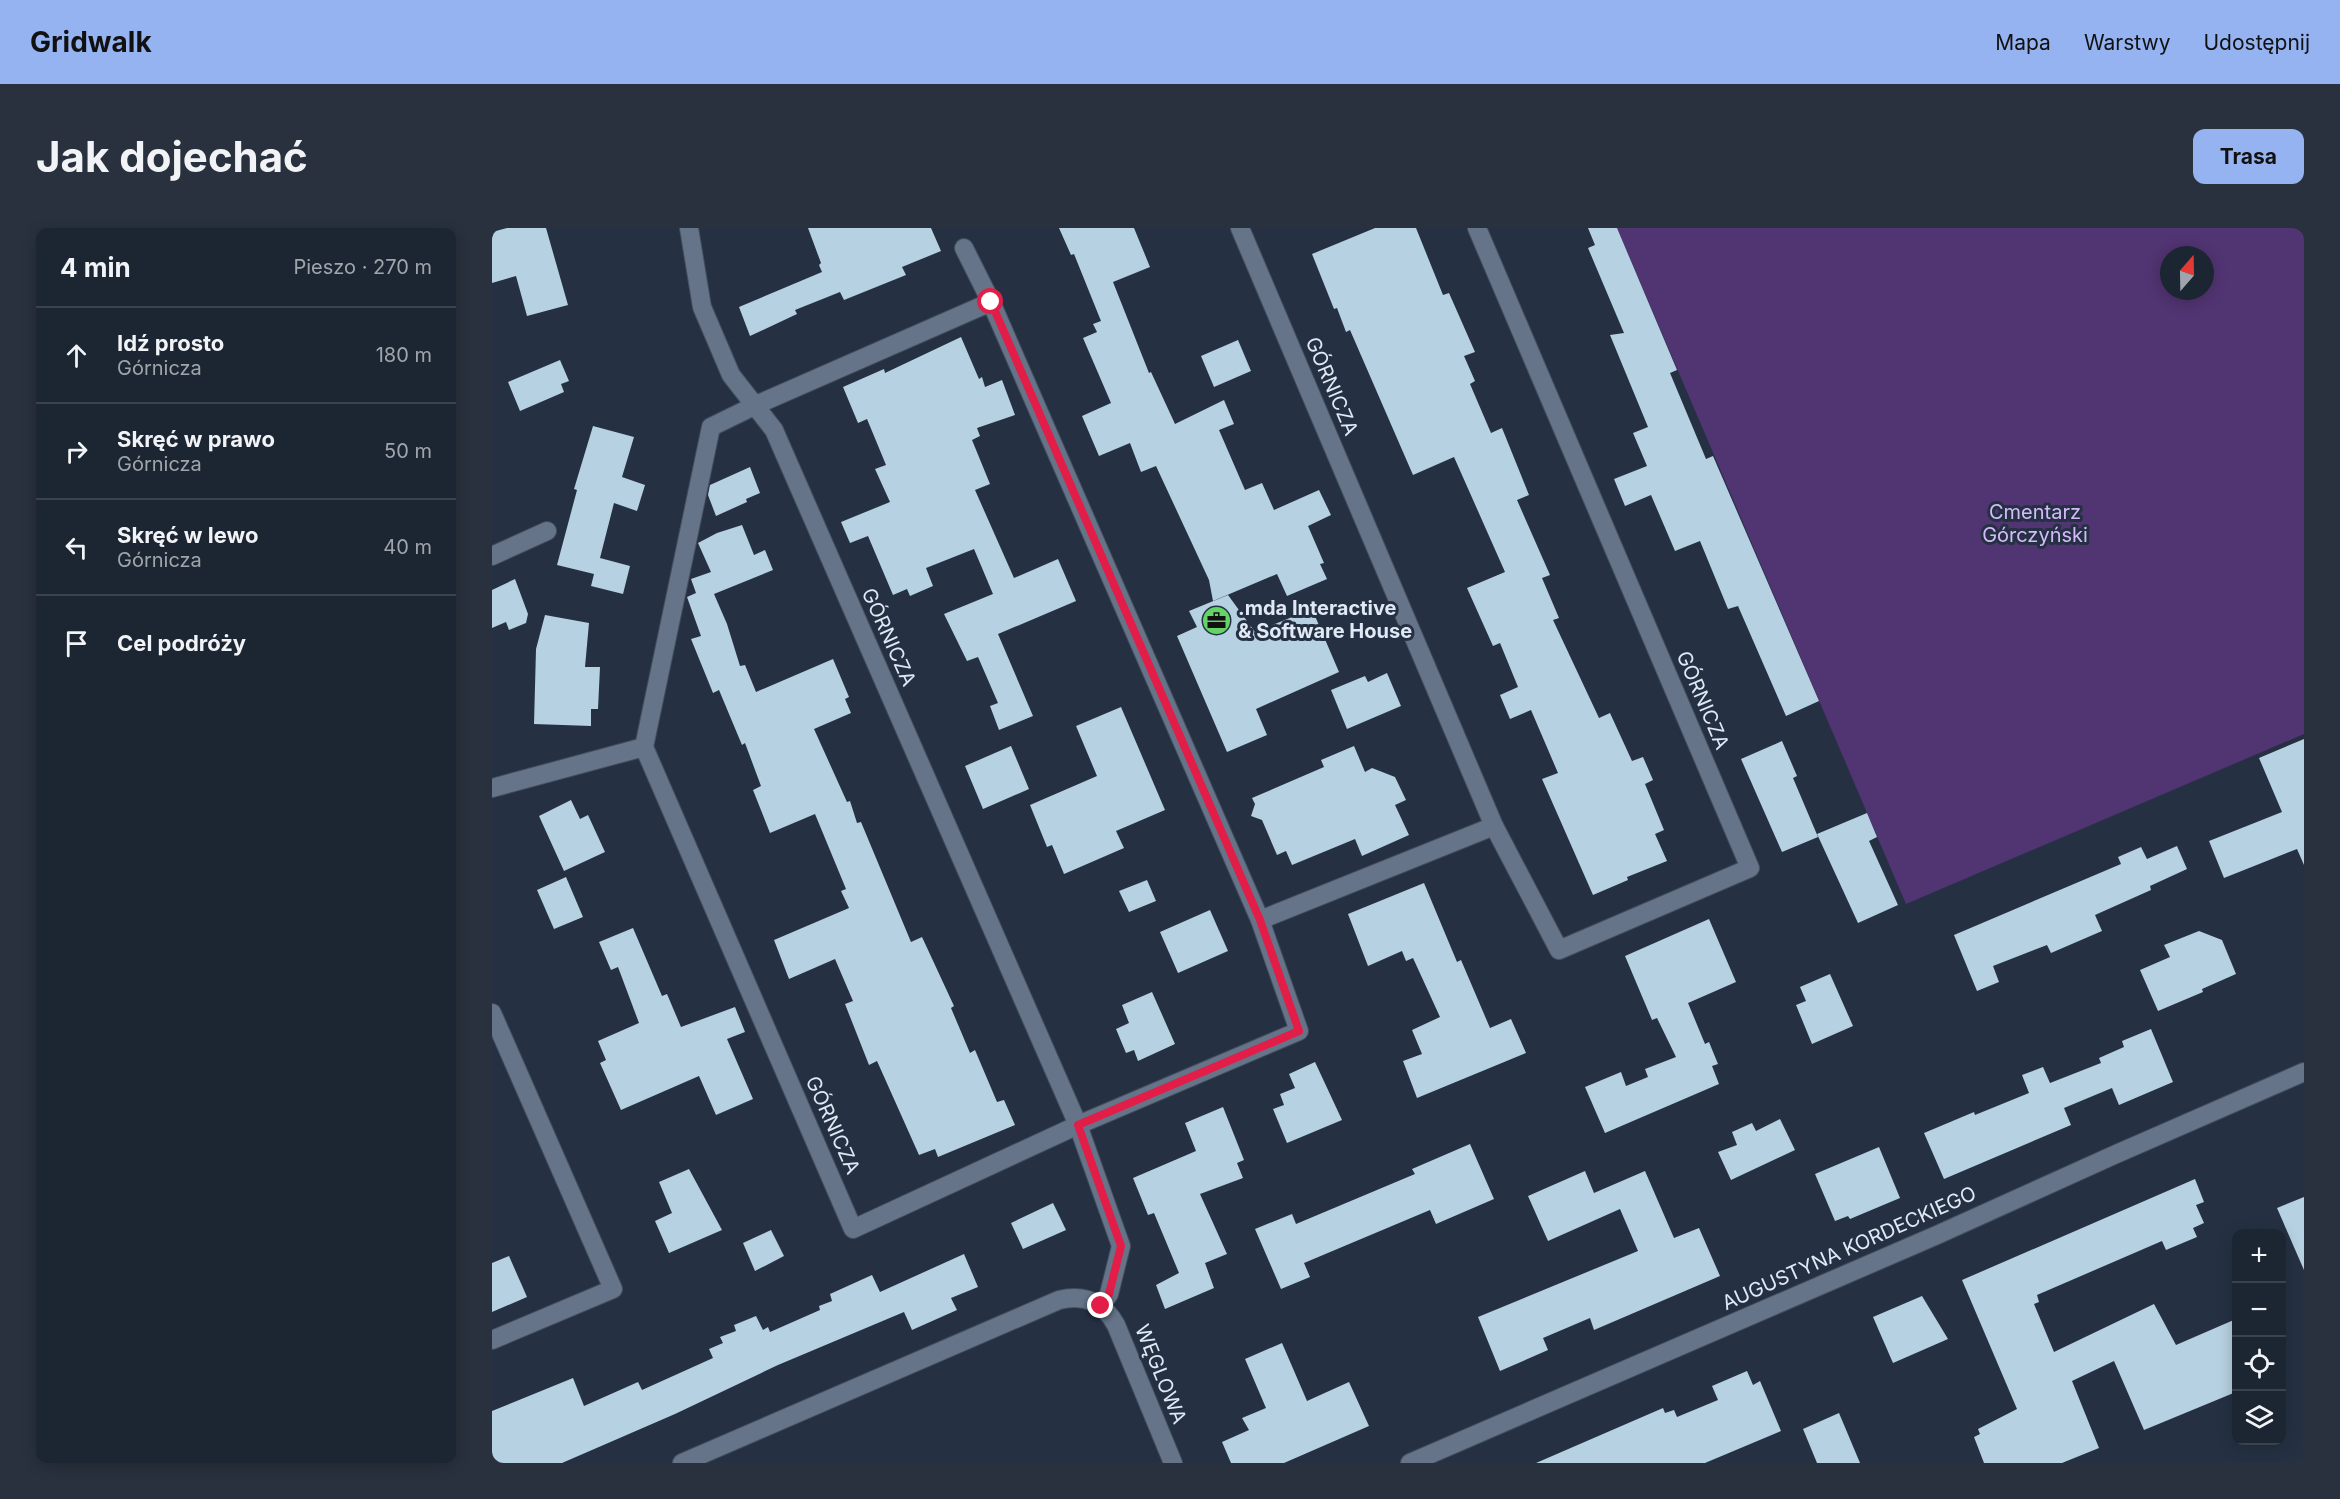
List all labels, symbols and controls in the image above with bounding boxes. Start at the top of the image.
text: Gridwalk [30,25,152,59]
text: Mapa [1995,30,2051,55]
text: Warstwy [2084,30,2170,55]
text: Udostępnij [2203,30,2310,55]
button: Trasa [2193,129,2304,184]
text: Jak dojechać [36,131,308,182]
north arrow [2160,246,2214,300]
text: 4 min [60,252,131,283]
text: Pieszo · 270 m [293,255,432,279]
route start [977,288,1003,314]
text: Idź prosto [117,330,224,356]
street label: GÓRNICZA [1301,333,1364,439]
icon: ahead [60,339,93,372]
text: 180 m [376,343,432,367]
text: Górnicza [117,356,202,380]
text: Skręć w prawo [117,426,275,452]
icon: right [60,435,93,468]
text: 50 m [384,439,432,463]
text: Górnicza [117,452,202,476]
park label: Cmentarz Górczyński [1982,500,2088,547]
text: Skręć w lewo [117,522,258,548]
icon: left [60,531,93,564]
text: 40 m [383,535,432,559]
text: Górnicza [117,548,202,572]
street label: GÓRNICZA [857,584,922,690]
place label: .mda Interactive & Software House [1238,596,1412,643]
office icon: .mda Interactive & Software House [1201,604,1233,636]
icon: arrive [60,627,93,660]
text: Cel podróży [117,630,246,656]
street label: GÓRNICZA [1672,647,1735,753]
street label: GÓRNICZA [801,1072,866,1178]
street label: AUGUSTYNA KORDECKIEGO [1718,1181,1980,1315]
map controls [2232,1229,2286,1445]
button: + [2232,1229,2286,1283]
button: − [2232,1283,2286,1337]
route end [1087,1292,1113,1318]
street label: WĘGLOWA [1130,1321,1192,1427]
button: locate [2232,1337,2286,1391]
button: layers [2232,1391,2286,1445]

